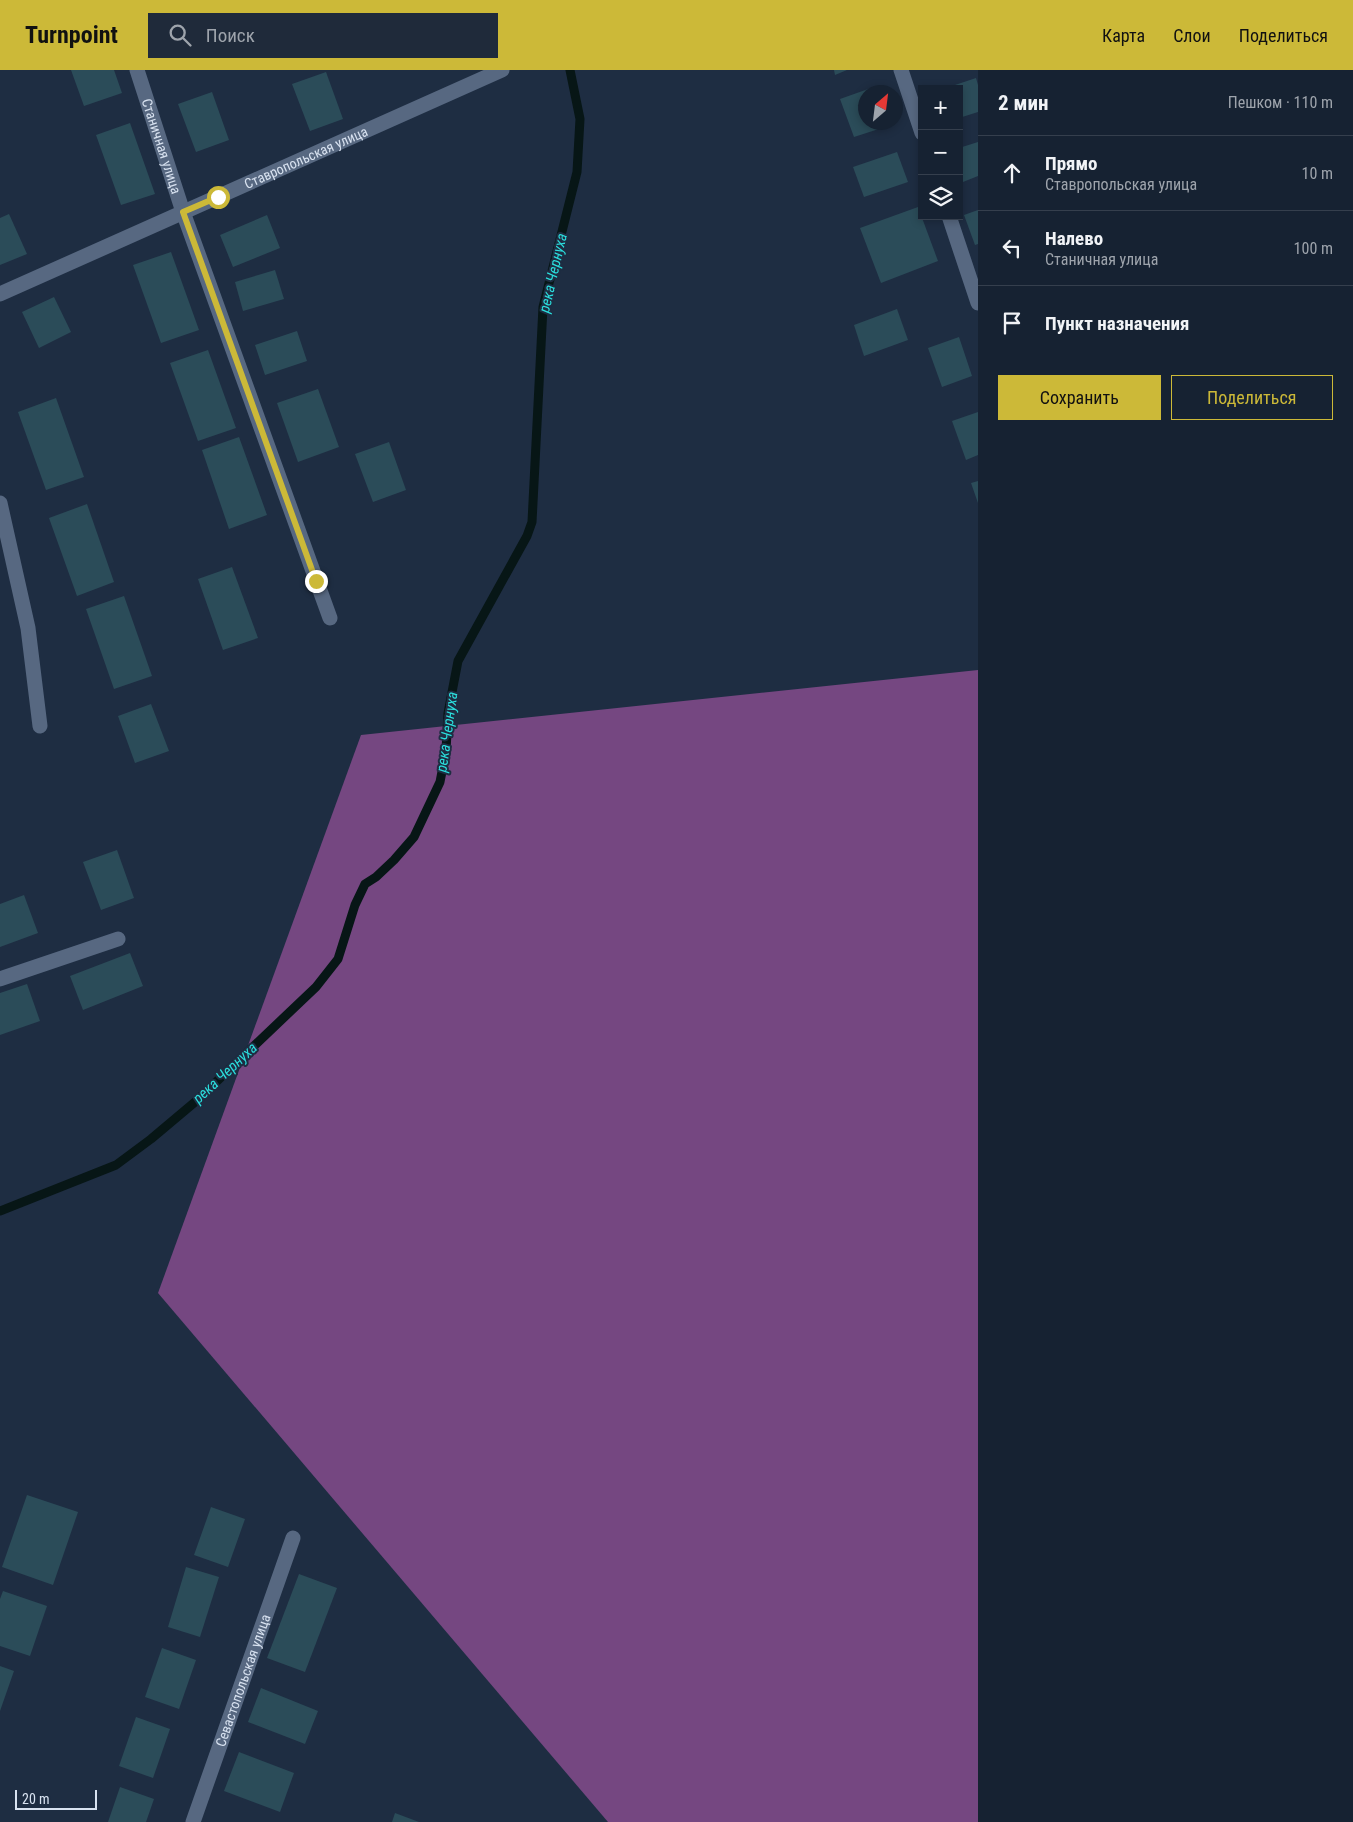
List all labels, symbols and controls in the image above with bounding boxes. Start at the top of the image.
search box [148,13,498,58]
text: Turnpoint [25,21,118,49]
icon: search [166,21,194,49]
text: Поиск [206,24,255,47]
text: Карта [1102,25,1145,46]
text: Слои [1173,25,1211,46]
text: Поделиться [1239,25,1328,46]
north arrow [858,85,903,130]
map controls [918,85,963,220]
button: + [918,85,963,130]
text: 2 мин [998,91,1048,115]
text: Пешком · 110 m [1228,93,1333,112]
street label: Станичная улица [139,96,185,196]
street label: Ставропольская улица [242,123,370,192]
button: − [918,130,963,175]
text: Прямо [1045,152,1098,175]
icon: ahead [998,159,1026,187]
text: 10 m [1301,164,1333,183]
button: layers [918,175,963,220]
text: Ставропольская улица [1045,175,1197,194]
route start [207,186,230,209]
text: Налево [1045,227,1103,250]
water label: река Чернуха [535,232,571,315]
icon: left [998,234,1026,262]
text: 100 m [1294,239,1333,258]
text: Станичная улица [1045,250,1158,269]
icon: arrive [998,309,1026,337]
text: Пункт назначения [1045,312,1189,335]
button: Сохранить [998,375,1161,420]
button: Поделиться [1171,375,1333,420]
route end [305,570,328,593]
water label: река Чернуха [432,691,462,774]
water label: река Чернуха [189,1039,261,1108]
street label: Севастопольская улица [212,1612,273,1749]
scale bar [15,1787,98,1810]
text: 20 m [22,1791,50,1807]

